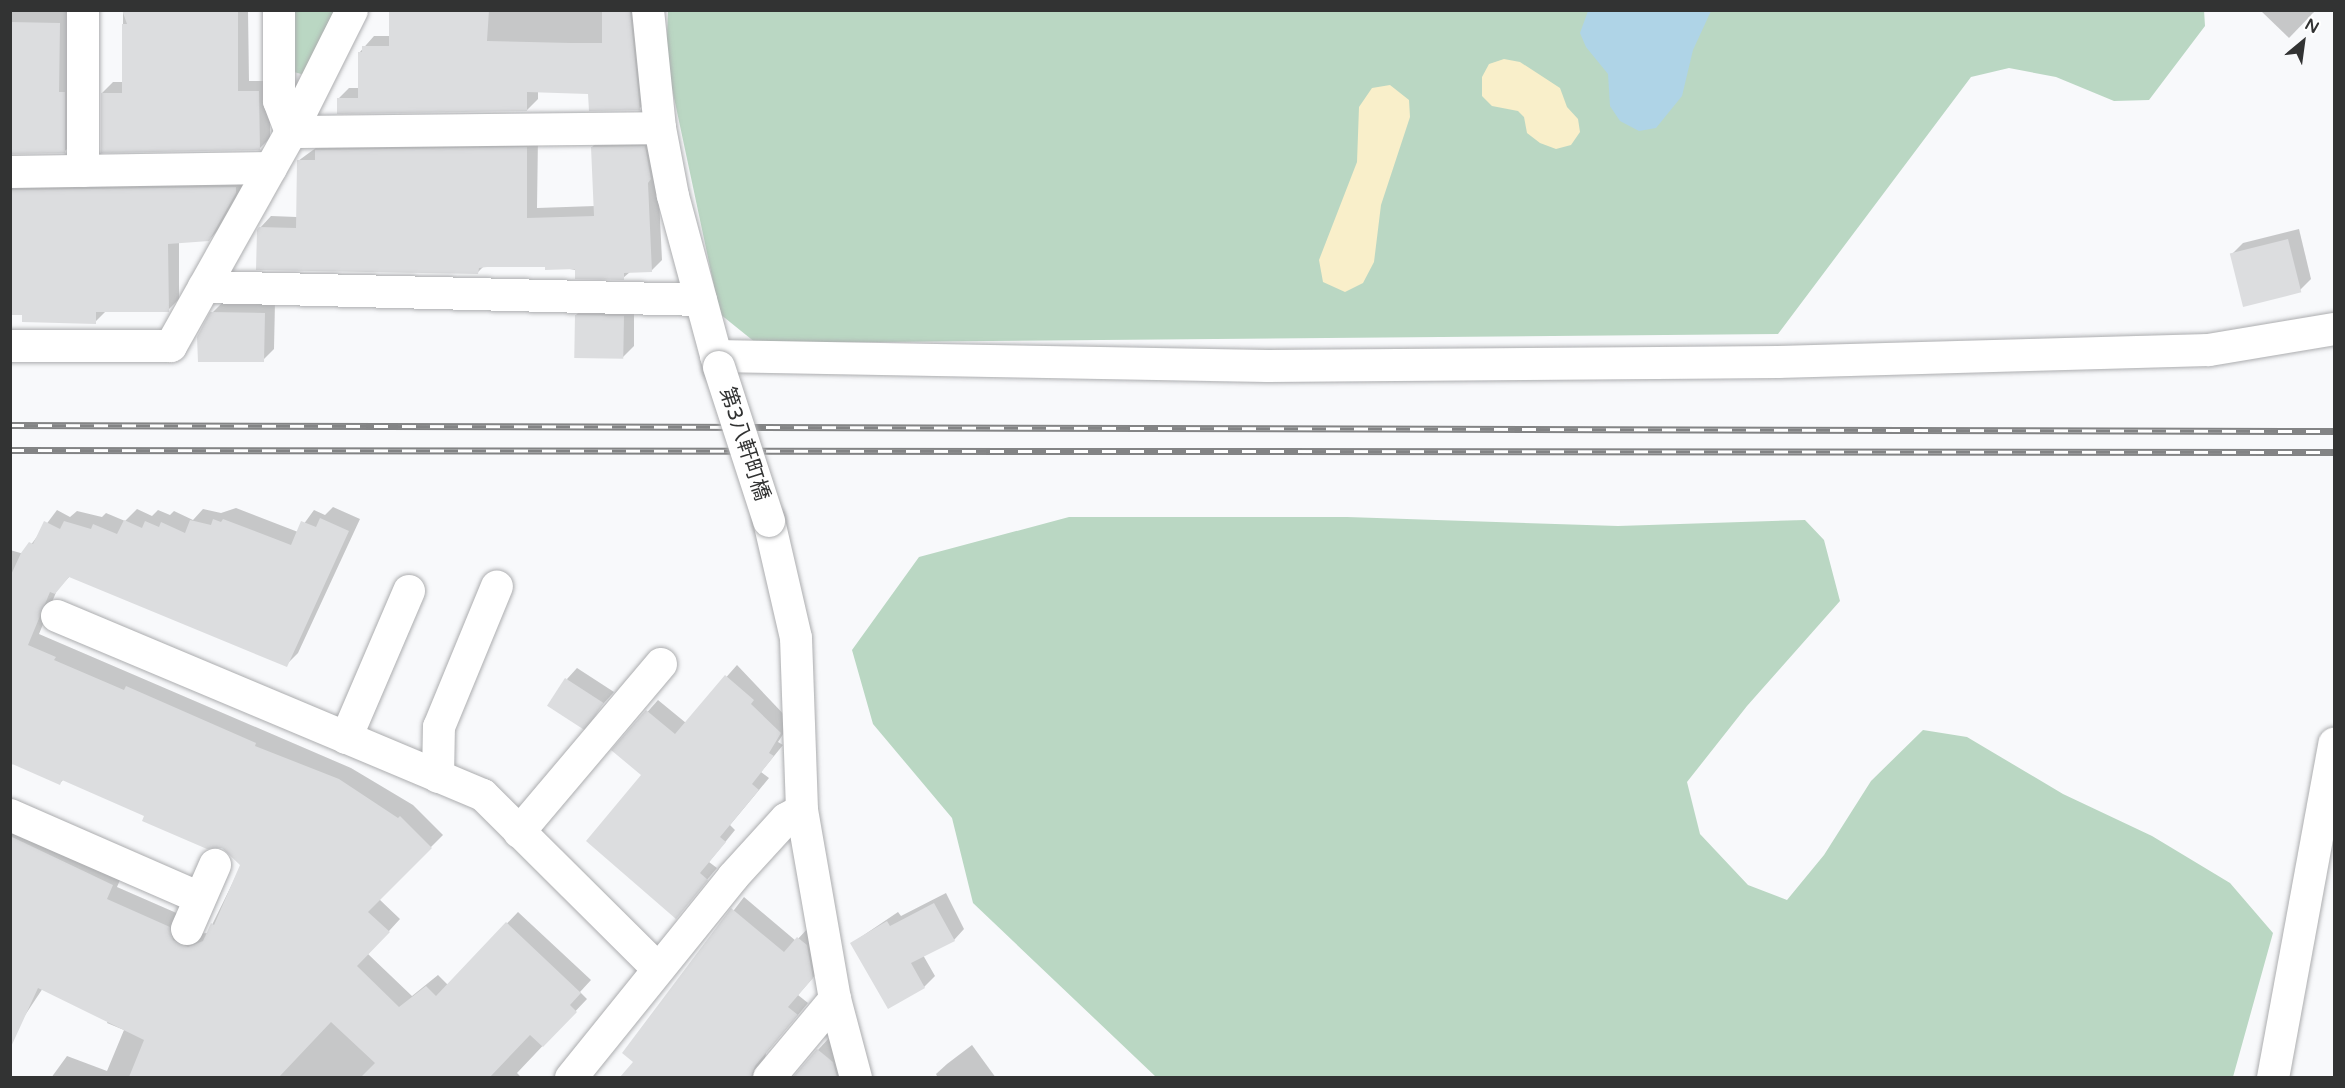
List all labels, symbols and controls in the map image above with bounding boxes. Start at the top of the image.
north arrow [2273,12,2333,72]
text: N [2301,14,2322,38]
street label: 第3八軒町橋 [714,384,774,504]

